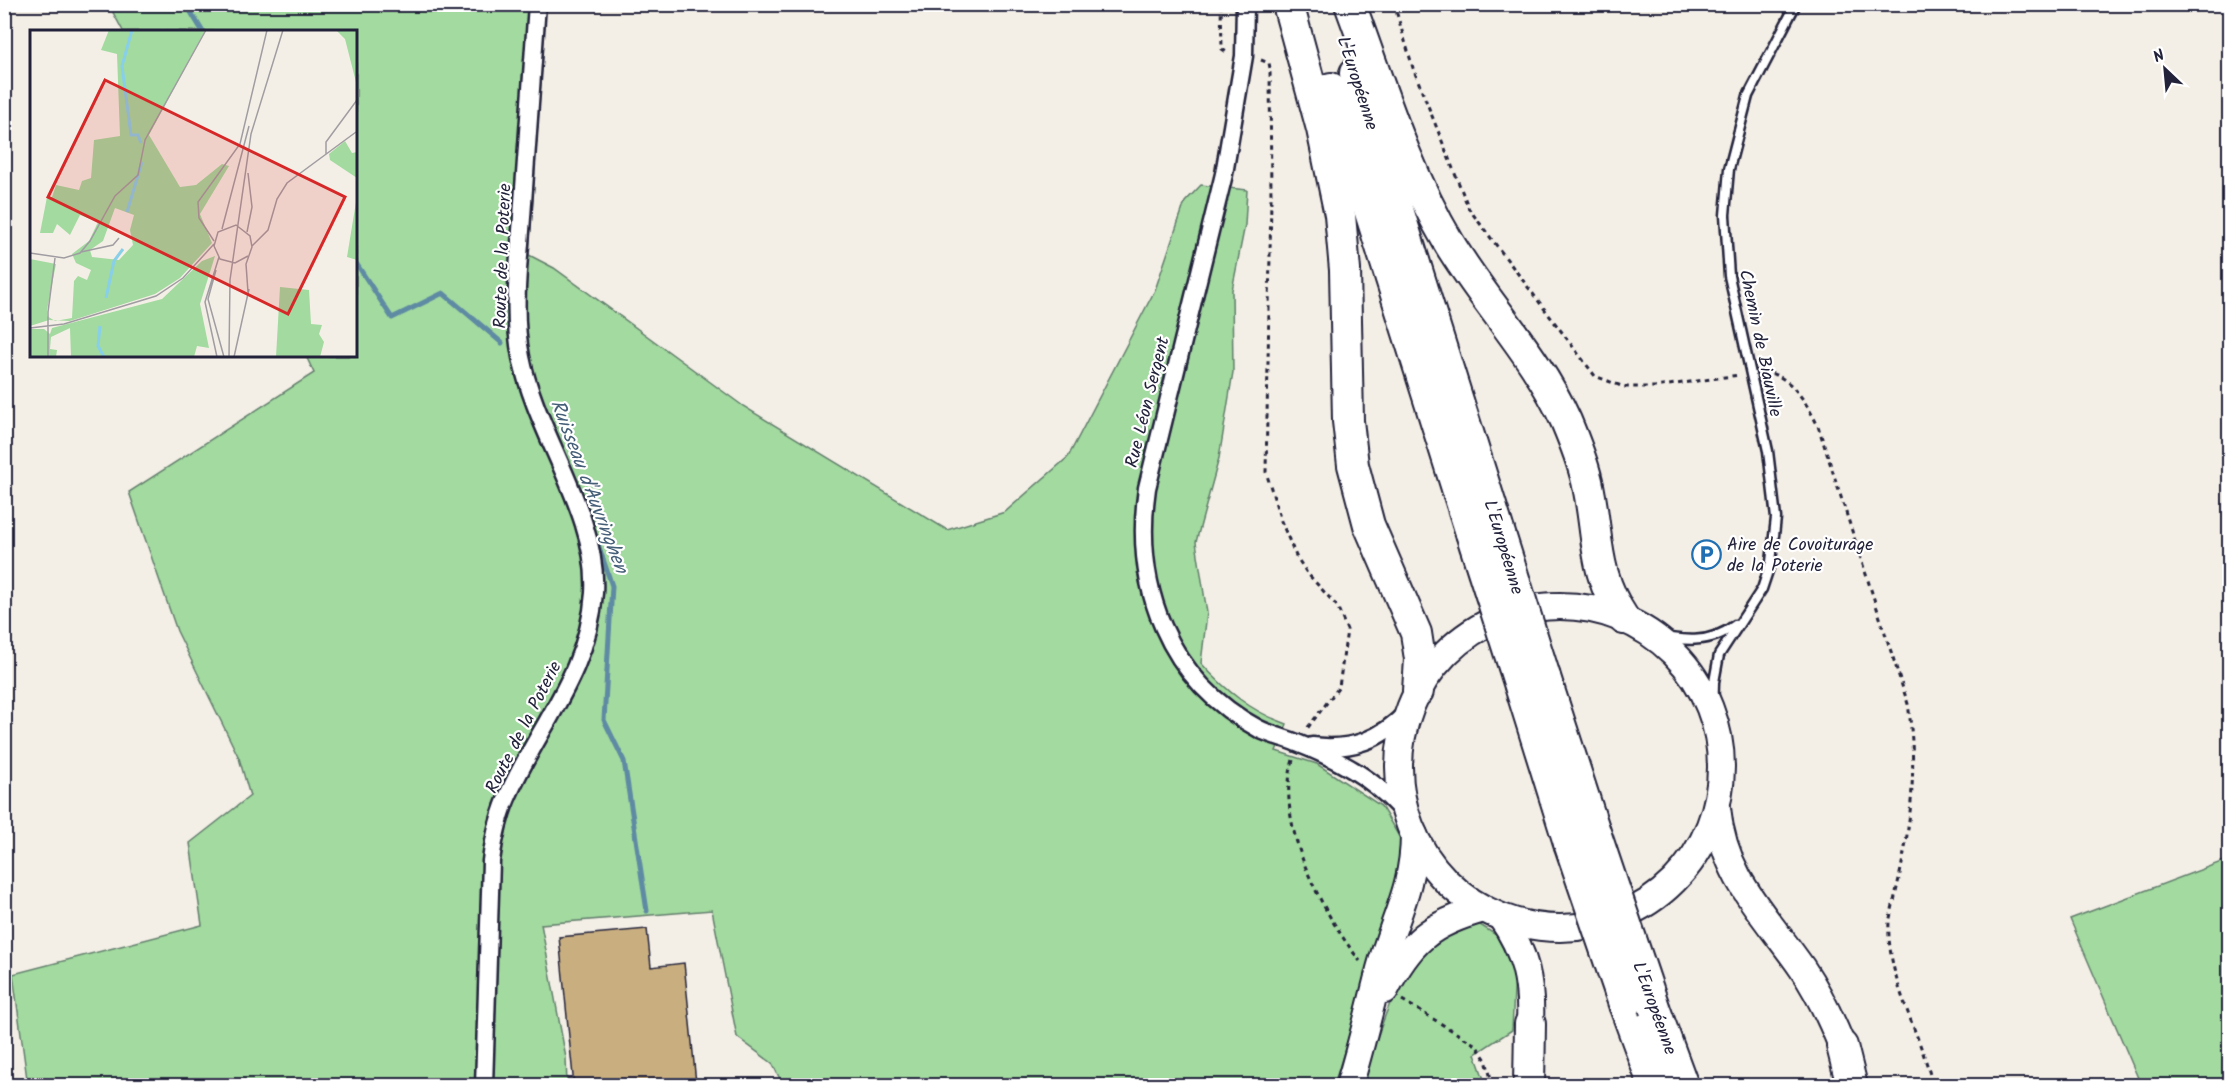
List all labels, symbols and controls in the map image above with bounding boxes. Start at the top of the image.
inset map [30,30,357,357]
street label: L'Européenne [1328,33,1385,134]
north arrow [2135,39,2195,99]
text: N [2149,43,2169,70]
street label: Route de la Poterie [486,183,521,329]
street label: Chemin de Biauville [1730,267,1789,420]
street label: Rue Léon Sergent [1118,333,1179,471]
water label: Ruisseau d'Auvringhen [540,395,637,580]
street label: L'Européenne [1474,497,1531,598]
place label: Aire de Covoiturage de la Poterie [1727,531,1873,581]
parking icon: Aire de Covoiturage de la Poterie [1690,538,1722,570]
street label: Route de la Poterie [478,656,570,799]
street label: L'Européenne [1623,958,1684,1059]

